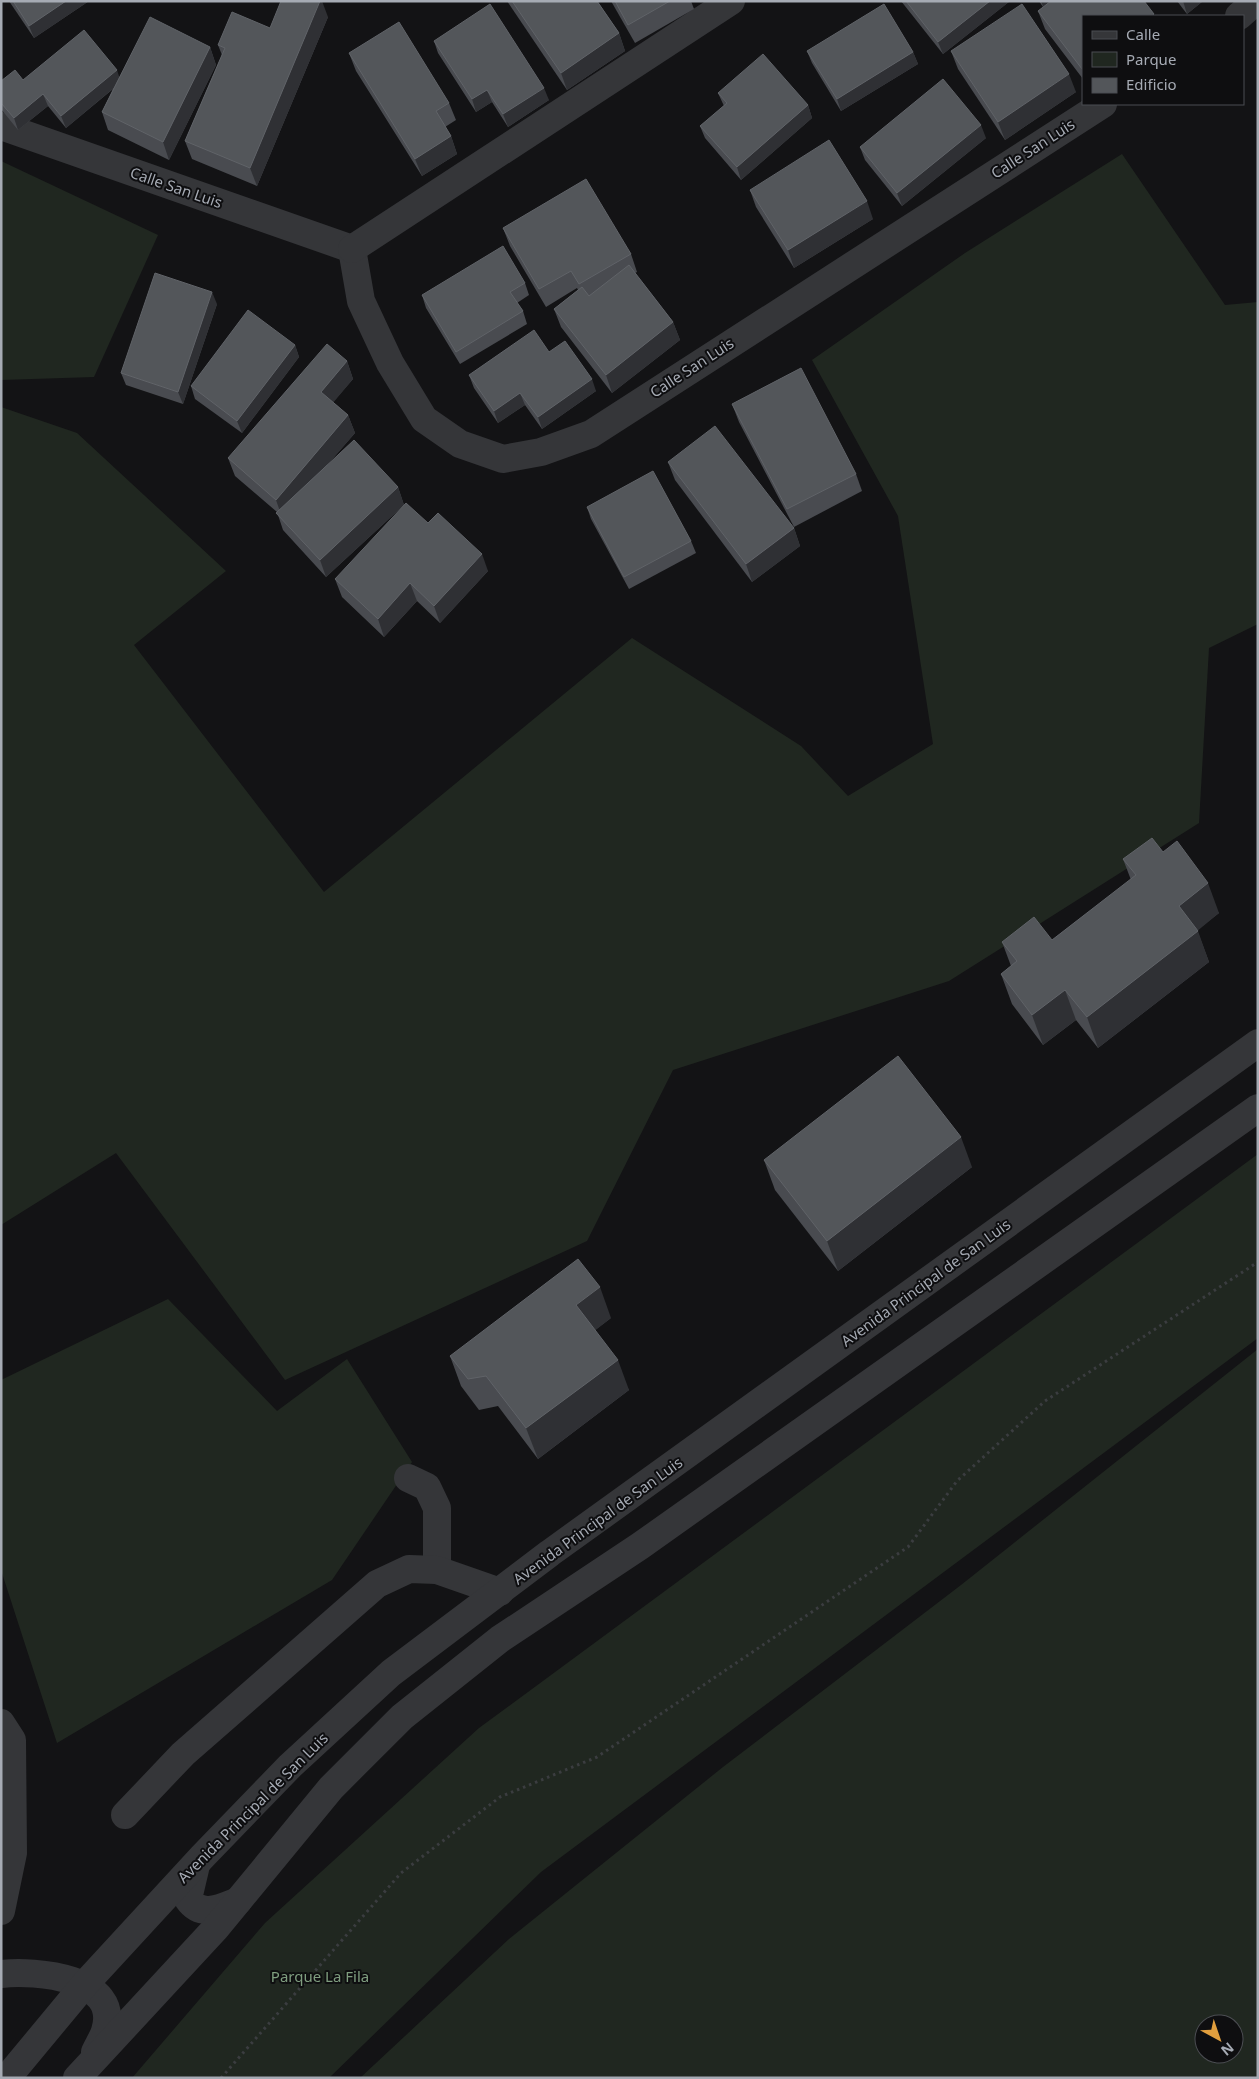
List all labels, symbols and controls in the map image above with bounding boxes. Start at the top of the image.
legend [1082,15,1244,105]
text: Calle [1126,24,1160,44]
text: Parque [1126,49,1176,69]
text: Edificio [1126,74,1177,94]
street label: Calle San Luis [987,114,1078,183]
street label: Calle San Luis [128,162,225,212]
street label: Calle San Luis [646,333,737,402]
street label: Avenida Principal de San Luis [837,1214,1014,1350]
street label: Avenida Principal de San Luis [509,1452,686,1588]
street label: Avenida Principal de San Luis [173,1728,332,1887]
park label: Parque La Fila [271,1966,369,1986]
north arrow [1194,2014,1244,2064]
text: N [1217,2038,1238,2060]

